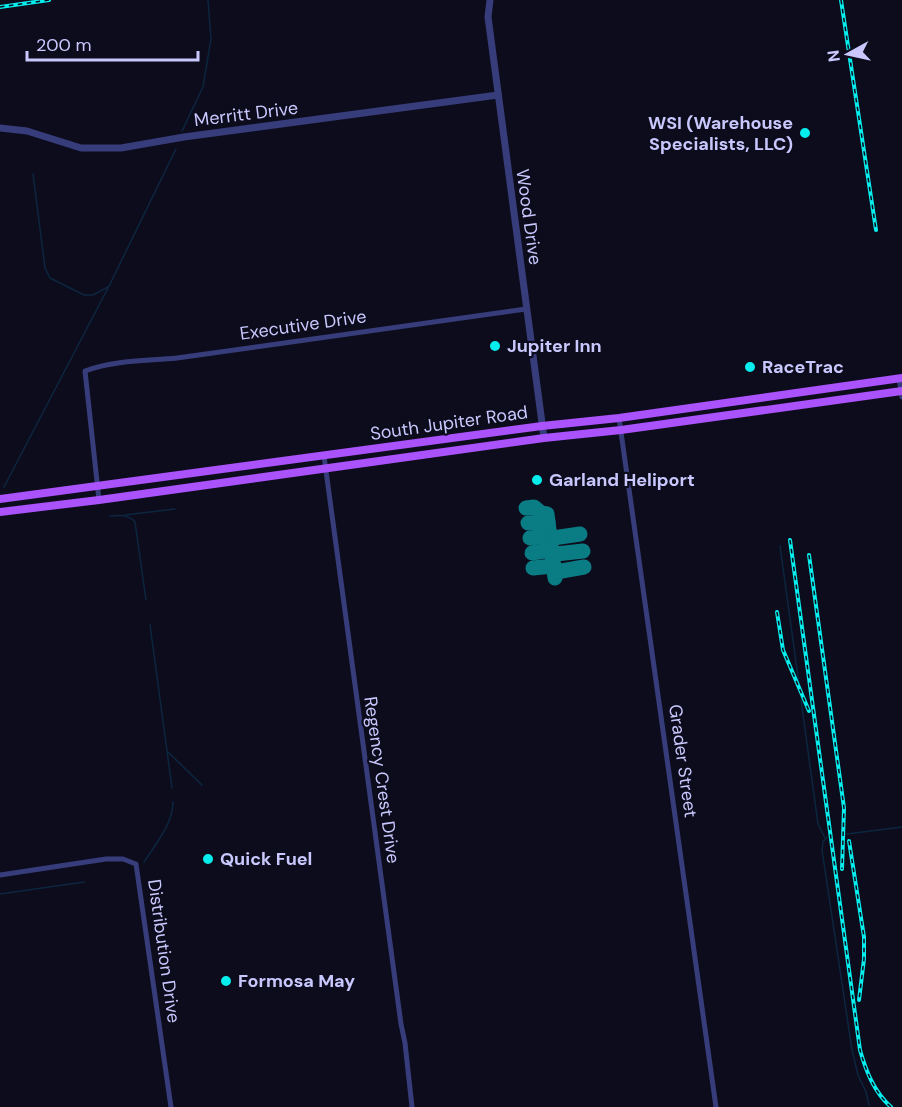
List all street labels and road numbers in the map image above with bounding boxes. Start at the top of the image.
street label: Merritt Drive [193,96,299,132]
street label: Wood Drive [510,168,548,266]
street label: Executive Drive [238,304,368,346]
street label: South Jupiter Road [369,400,529,446]
street label: Regency Crest Drive [358,695,406,865]
street label: Grader Street [663,703,703,819]
street label: Distribution Drive [142,878,186,1024]

